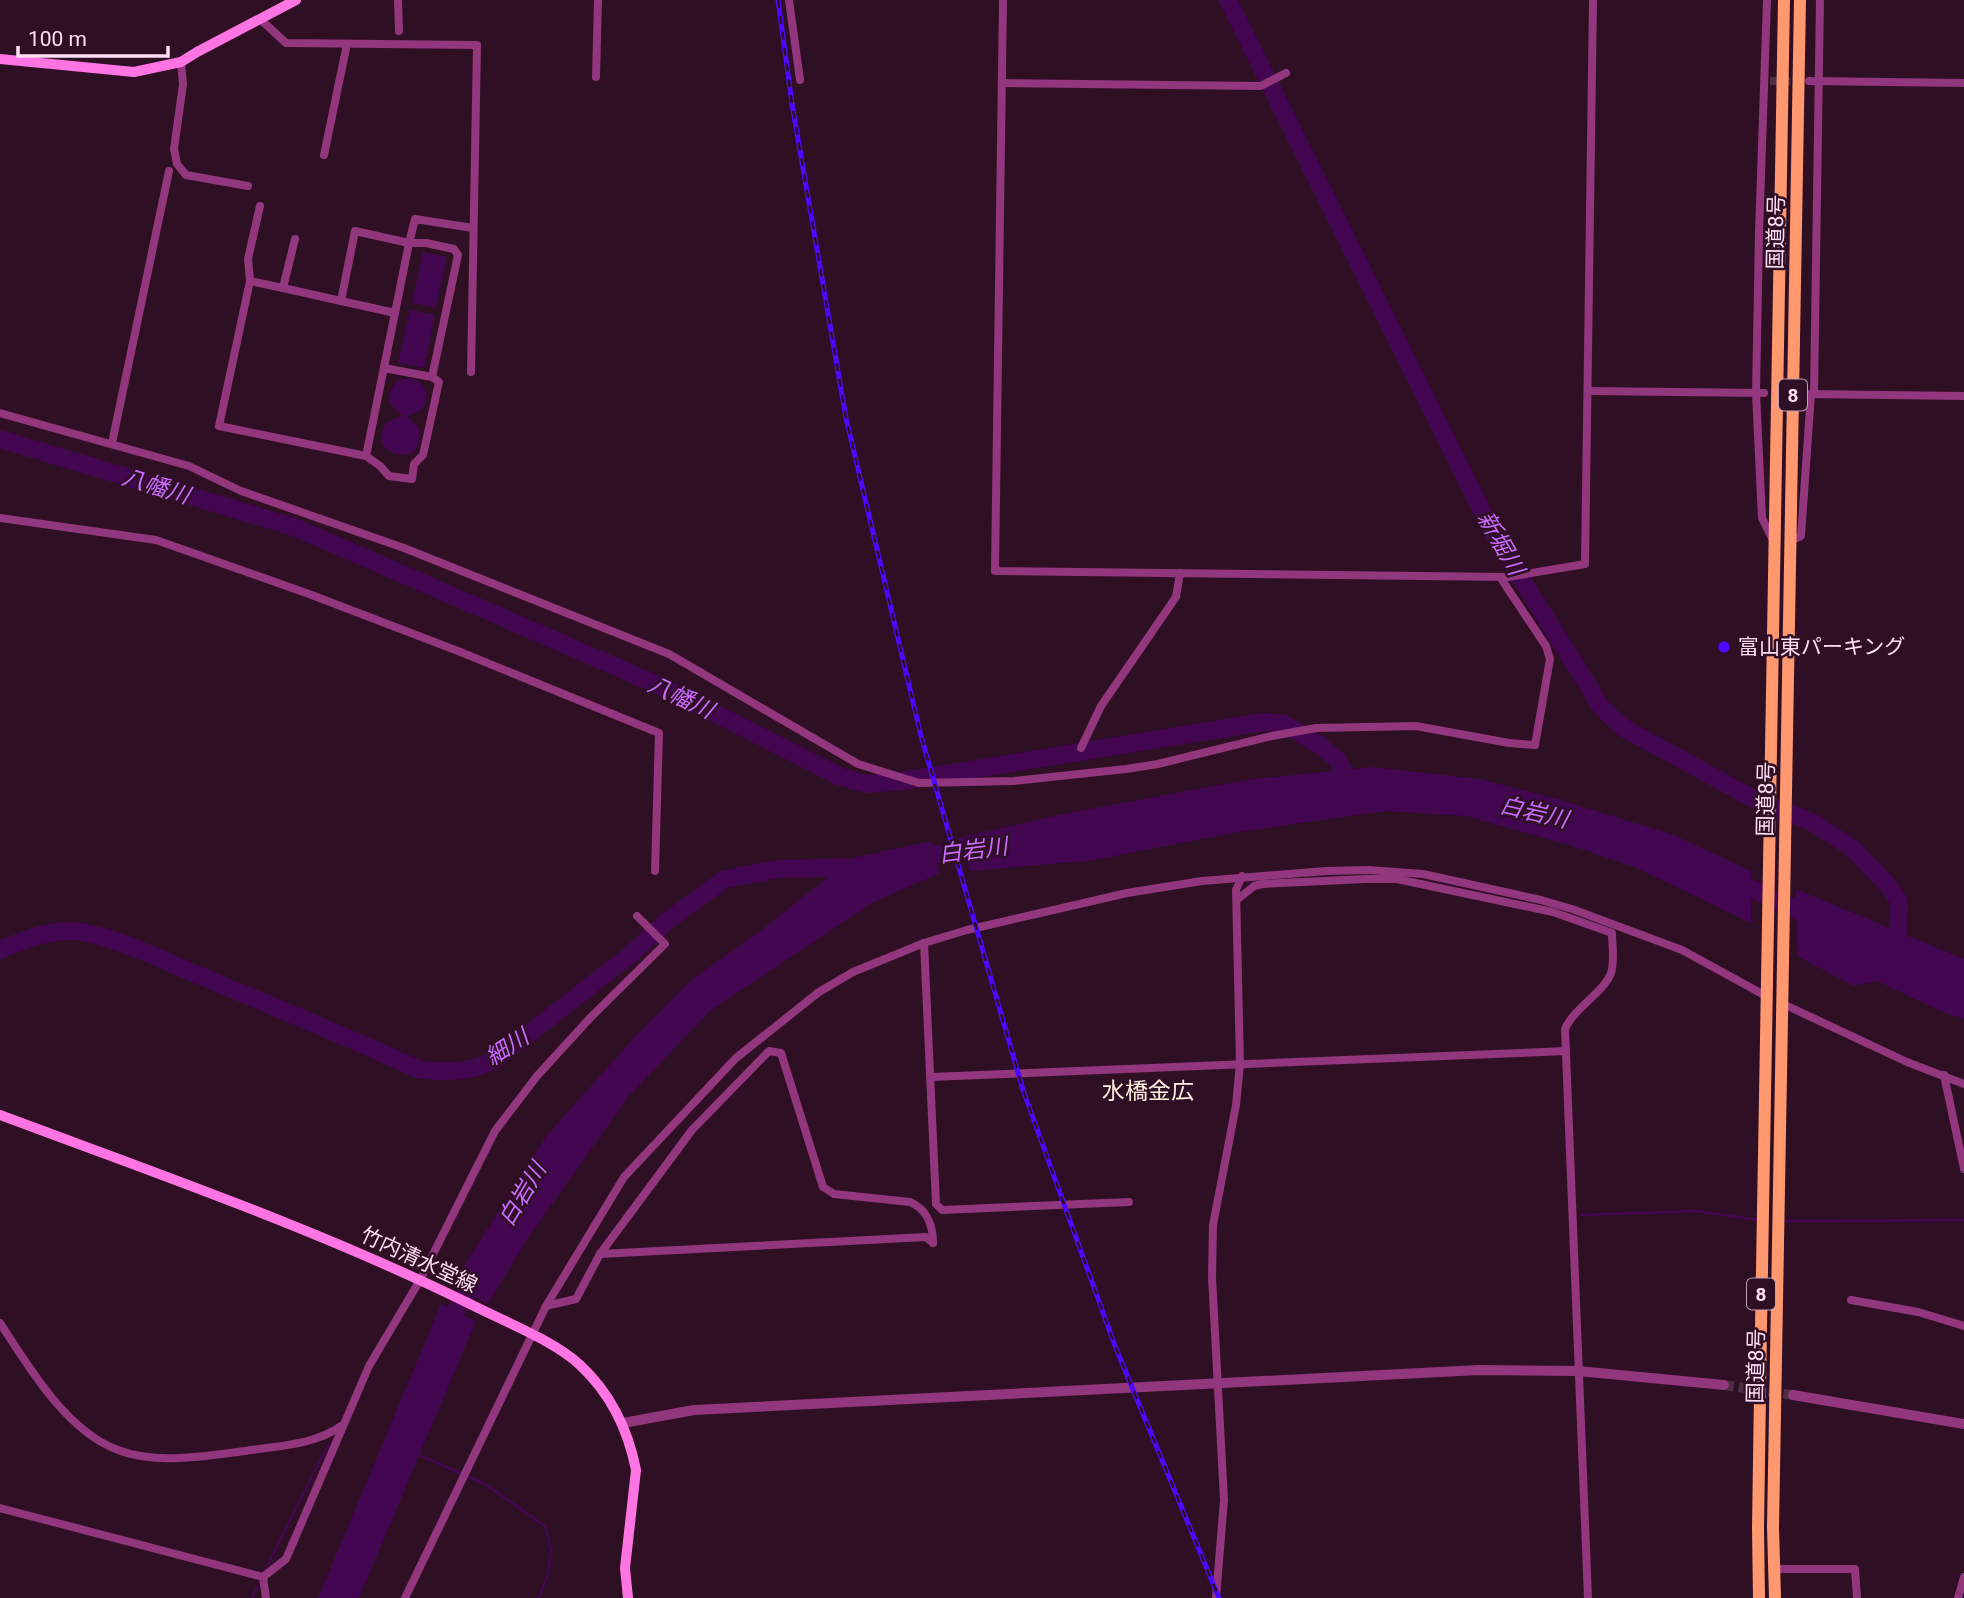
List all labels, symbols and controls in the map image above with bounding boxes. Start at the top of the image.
scale bar [18,14,168,58]
text: 100 m [28,27,87,51]
street label: 国道8号 [1763,194,1789,270]
road number: 8 [1779,380,1807,410]
water label: 八幡川 [119,463,196,510]
water label: 新堀川 [1472,507,1531,582]
place label: 富山東パーキング [1738,635,1905,659]
marker: 富山東パーキング [1716,639,1732,655]
water label: 八幡川 [644,671,720,726]
street label: 国道8号 [1753,761,1779,837]
water label: 白岩川 [1497,792,1573,834]
water label: 白岩川 [937,833,1012,868]
water label: 細川 [481,1022,536,1071]
district label: 水橋金広 [1102,1078,1194,1105]
water label: 白岩川 [493,1155,553,1231]
street label: 竹内清水堂線 [357,1222,481,1298]
road number: 8 [1747,1278,1775,1310]
street label: 国道8号 [1743,1328,1769,1404]

